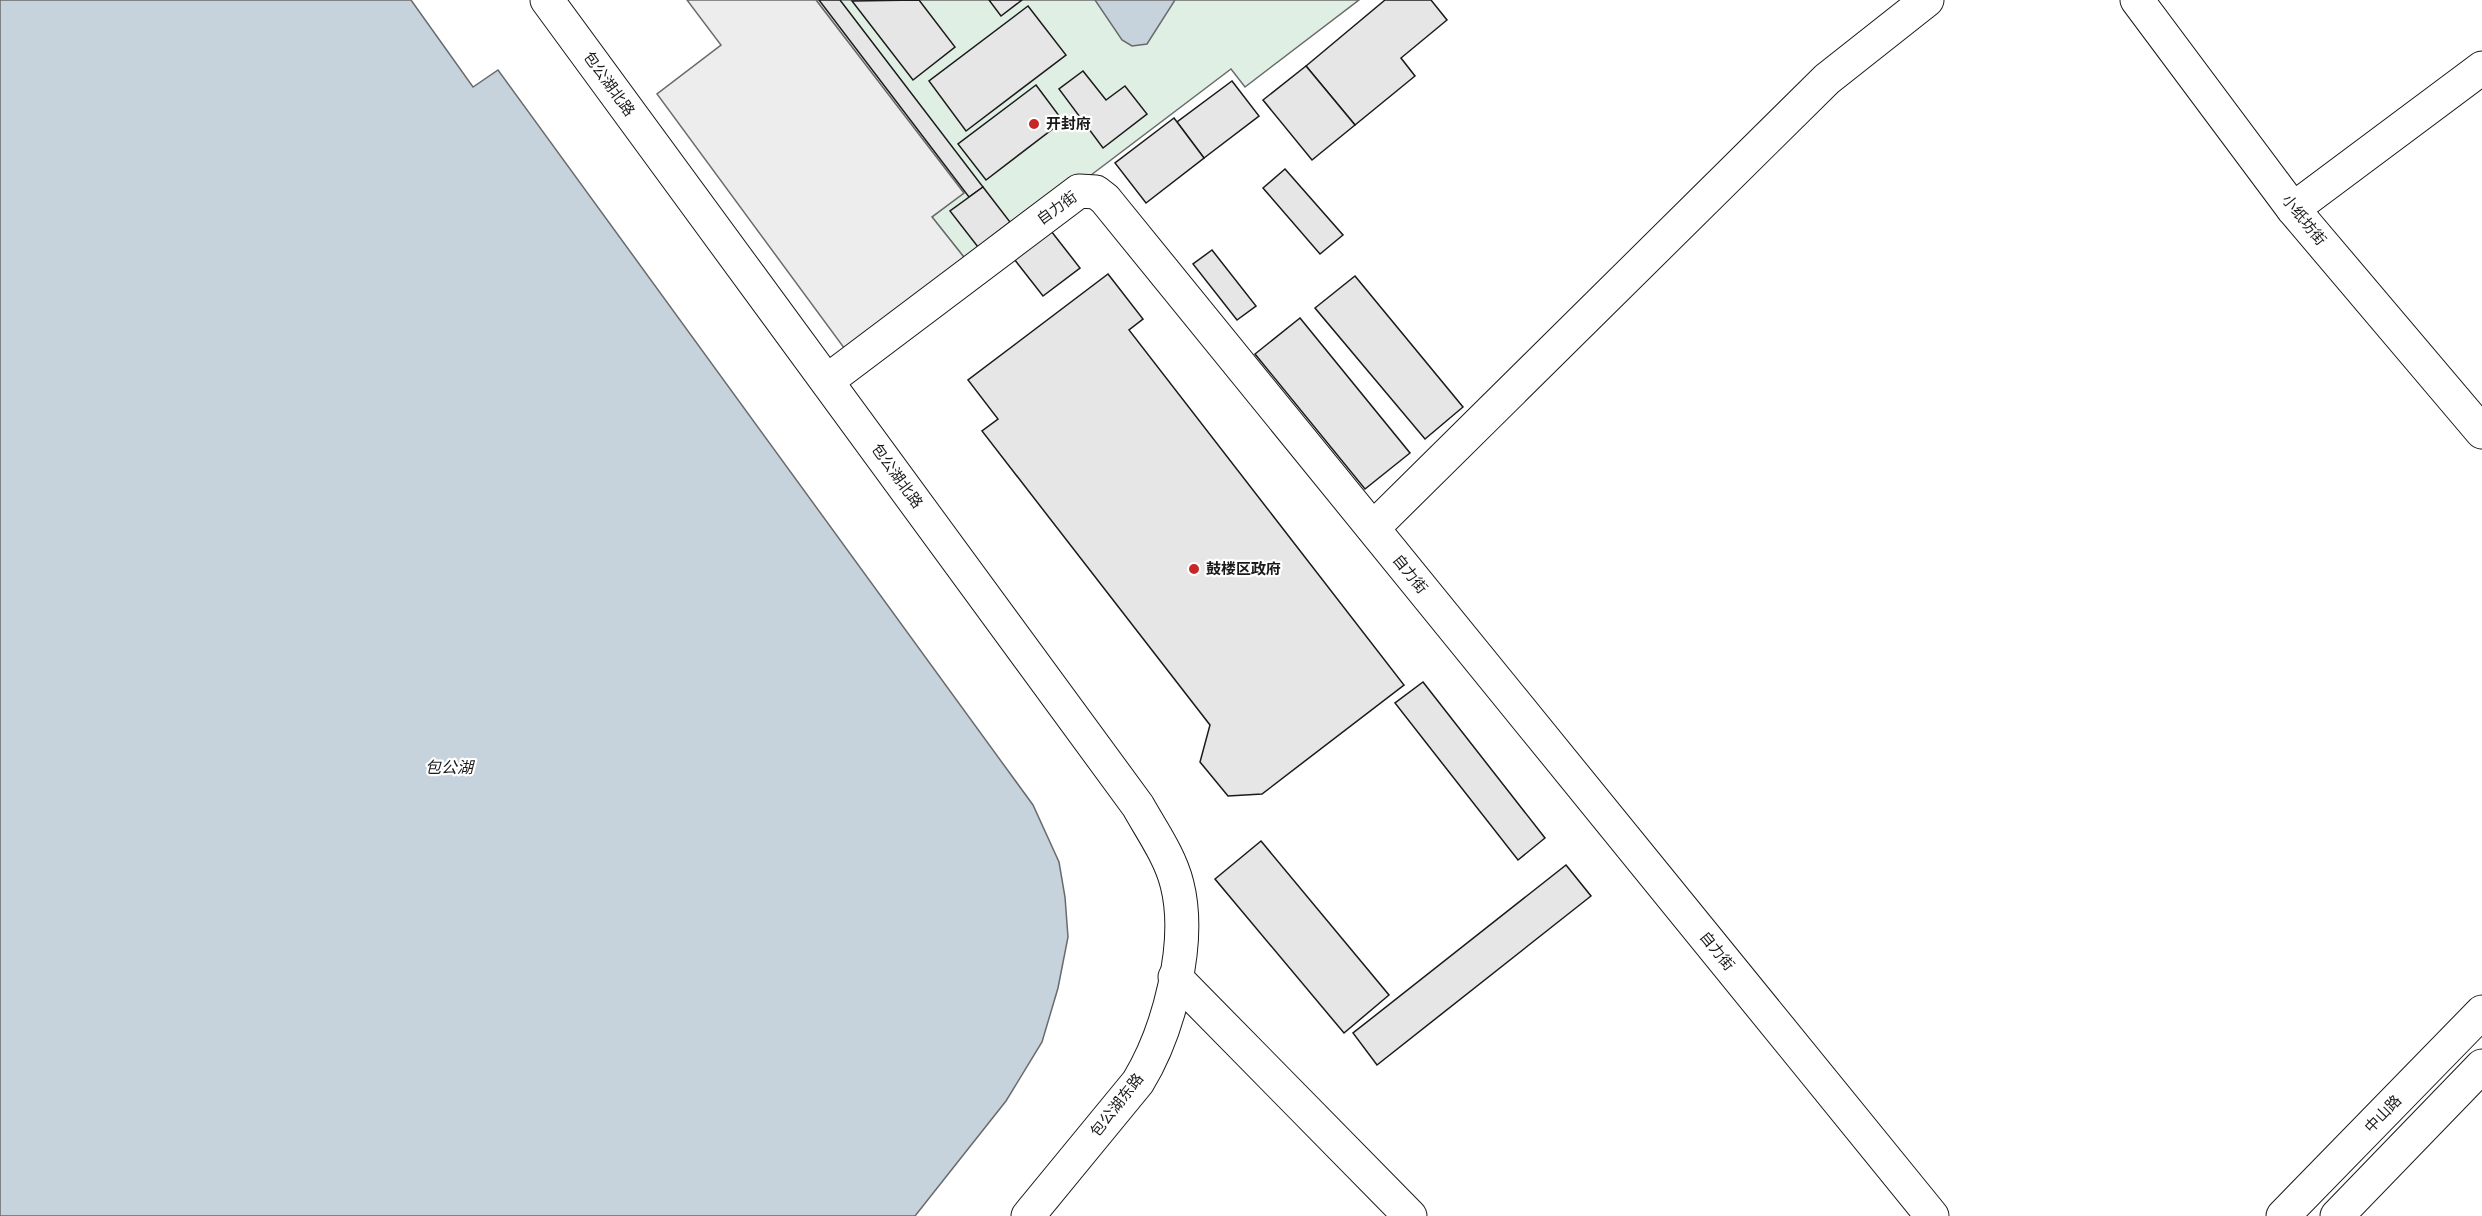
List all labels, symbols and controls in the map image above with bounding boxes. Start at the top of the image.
street label: 包公湖北路 [580,48,638,119]
place label: 开封府 [1046,115,1091,132]
marker: 开封府 [1027,117,1041,131]
street label: 自力街 [1034,188,1080,228]
street label: 小纸坊街 [2279,191,2330,248]
street label: 包公湖北路 [868,440,926,511]
street label: 自力街 [1390,551,1430,597]
place label: 鼓楼区政府 [1206,561,1281,577]
marker: 鼓楼区政府 [1187,562,1201,576]
water label: 包公湖 [425,759,476,776]
street label: 自力街 [1697,928,1737,974]
street label: 包公湖东路 [1088,1071,1146,1139]
street label: 中山路 [2362,1092,2404,1136]

